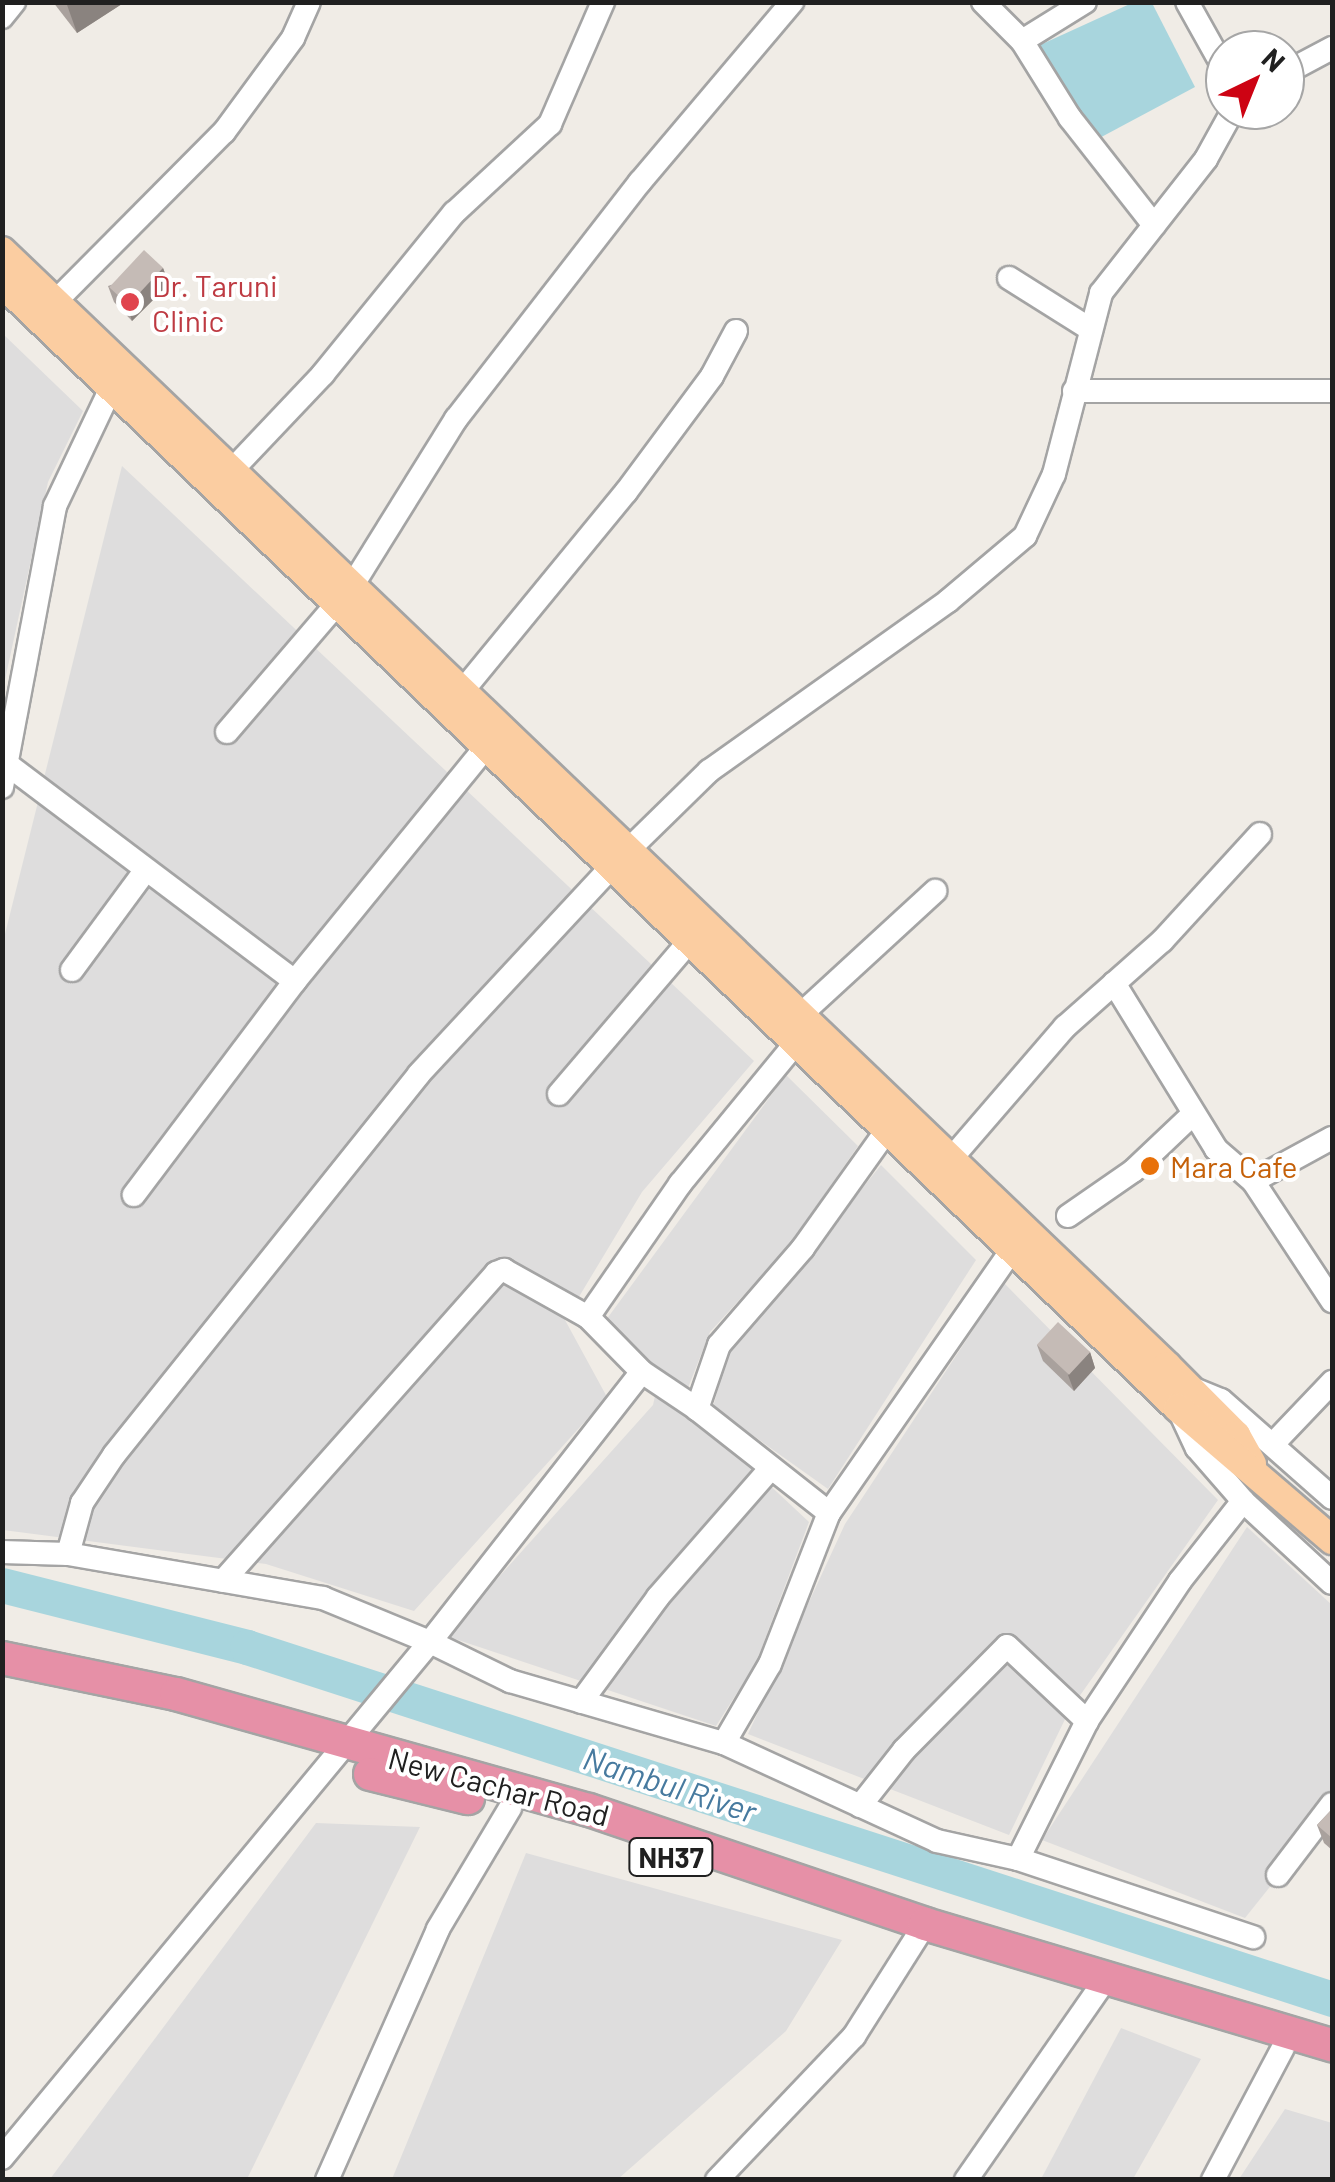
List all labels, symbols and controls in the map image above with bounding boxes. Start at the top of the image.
north arrow [1205,30,1305,130]
text: N [1256,41,1293,78]
place label: Dr. Taruni Clinic [152,267,278,338]
marker: Dr. Taruni Clinic [117,289,143,315]
place label: Mara Cafe [1170,1148,1297,1184]
marker: Mara Cafe [1139,1155,1161,1177]
water label: Nambul River [579,1738,761,1830]
street label: New Cachar Road [385,1739,613,1833]
road number: NH37 [626,1834,716,1880]

